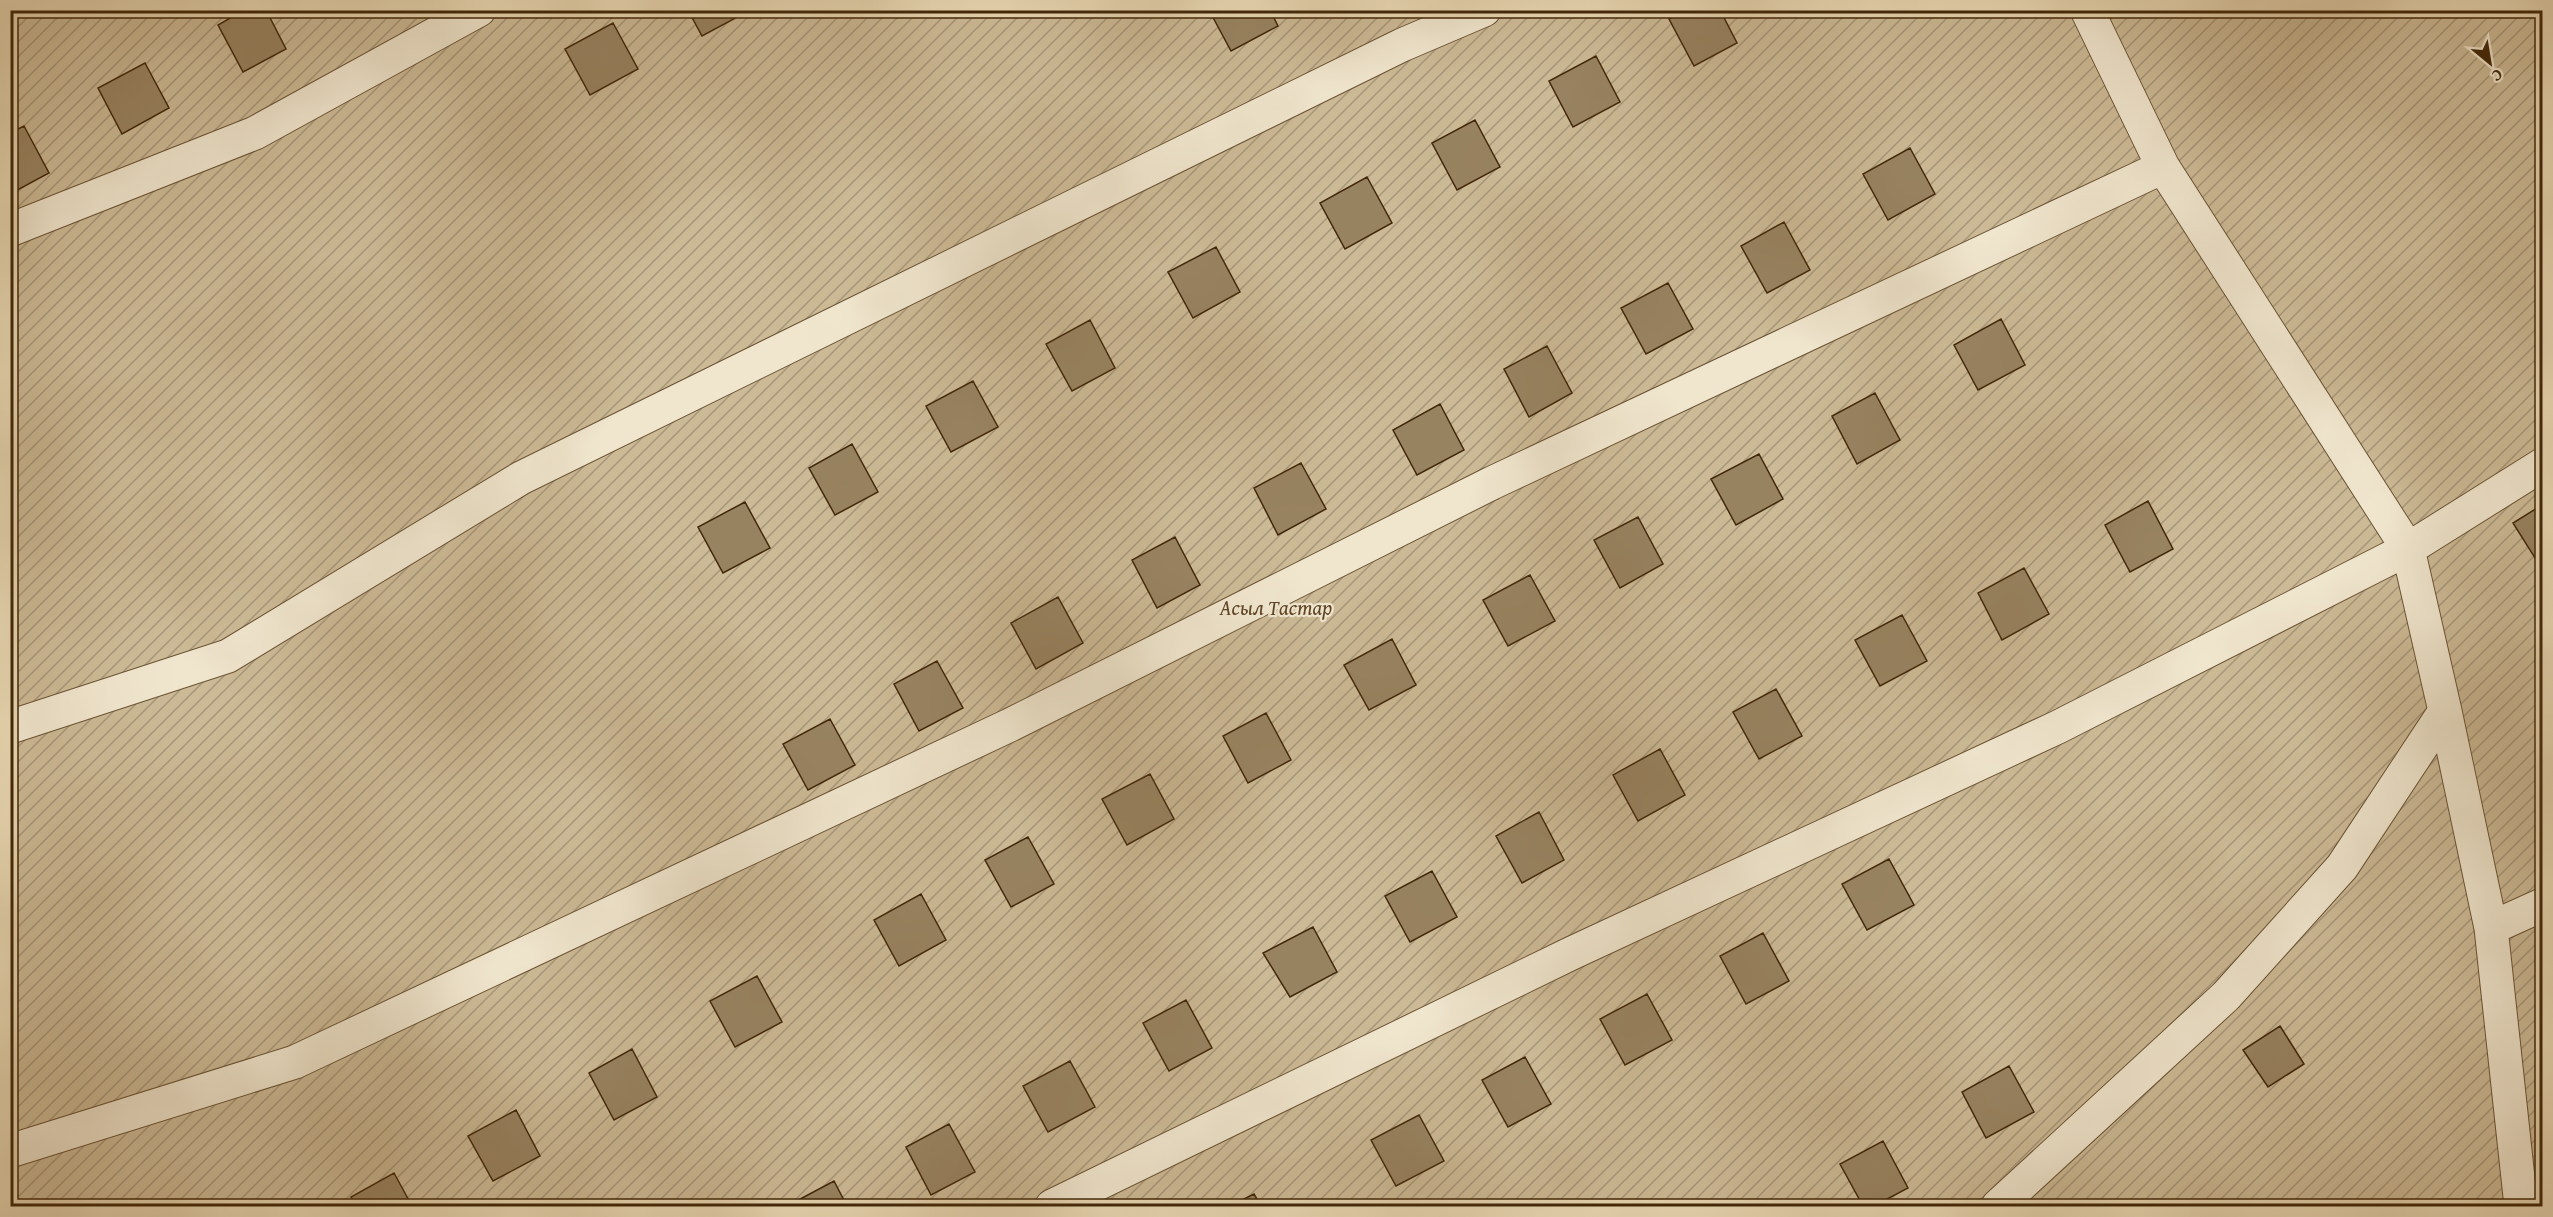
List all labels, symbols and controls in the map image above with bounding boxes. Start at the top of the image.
north arrow [2460,33,2520,93]
text: С [2488,63,2507,89]
park label: Асыл Тастар [1219,592,1332,623]

